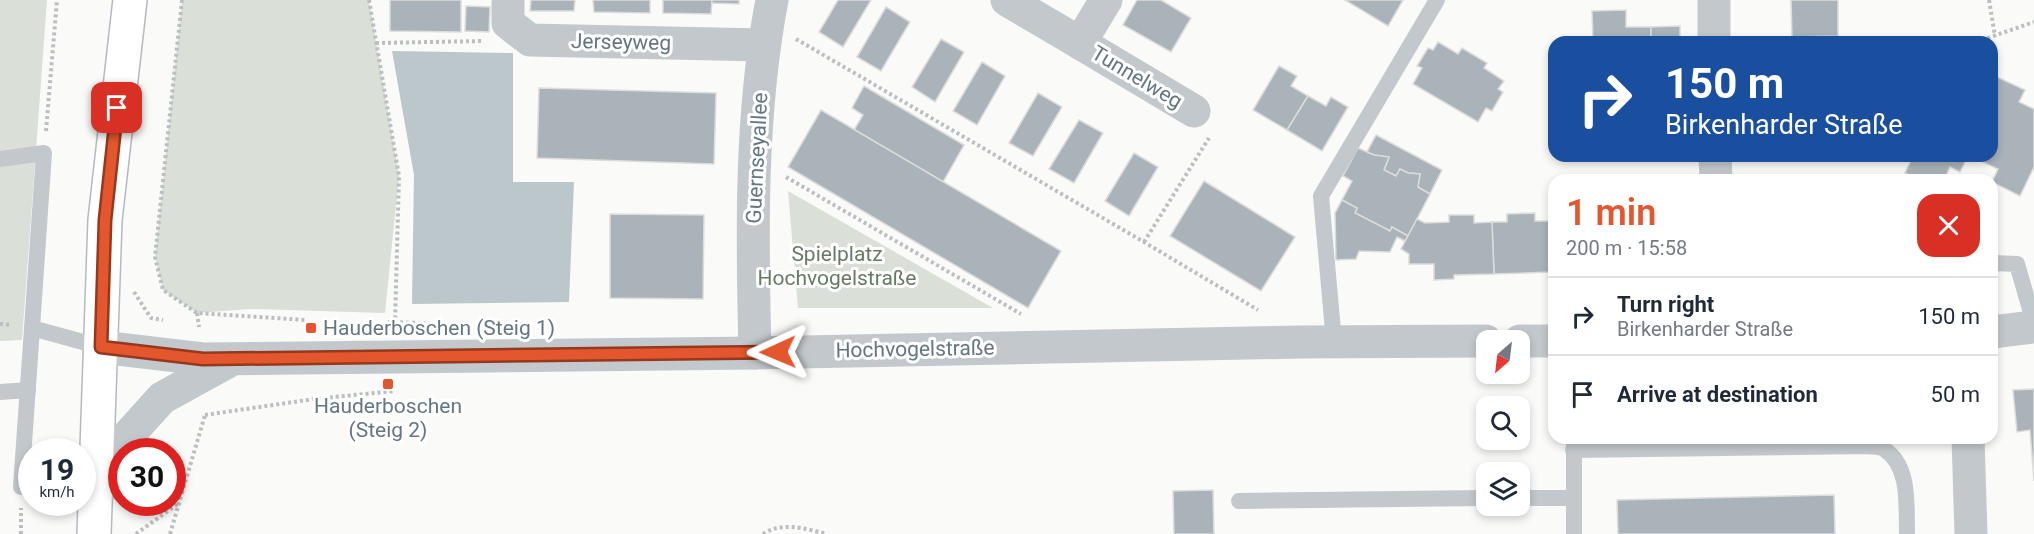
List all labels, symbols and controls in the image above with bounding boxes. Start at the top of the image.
street label: Jerseyweg [571,29,671,55]
street label: Tunnelweg [1087,41,1187,113]
text: 150 m [1665,59,1784,108]
icon: right [1566,60,1644,138]
pin [91,82,142,133]
icon: arrive [100,91,133,124]
street label: Guernseyallee [742,92,772,224]
text: Birkenharder Straße [1665,109,1903,141]
text: 1 min [1566,192,1656,234]
button: close [1917,194,1980,257]
text: 200 m · 15:58 [1566,236,1687,260]
park label: Spielplatz Hochvogelstraße [757,242,917,290]
text: Turn right [1617,292,1714,317]
icon: right [1566,300,1599,333]
text: 150 m [1918,304,1980,329]
place label: Hauderboschen (Steig 1) [323,316,555,340]
text: Birkenharder Straße [1617,317,1793,341]
position arrow [746,320,810,384]
marker: Hauderboschen (Steig 1) [304,321,318,335]
north arrow [1476,330,1530,384]
map controls [1476,330,1530,516]
street label: Hochvogelstraße [835,336,995,362]
marker: Hauderboschen (Steig 2) [381,377,395,391]
icon: arrive [1566,378,1599,411]
text: Arrive at destination [1617,382,1818,407]
text: 50 m [1931,382,1980,407]
place label: Hauderboschen (Steig 2) [314,394,462,442]
button: search [1476,396,1530,450]
speed limit sign: 30 [108,438,186,516]
text: 19 [40,452,74,487]
button: layers [1476,462,1530,516]
text: km/h [39,483,75,501]

